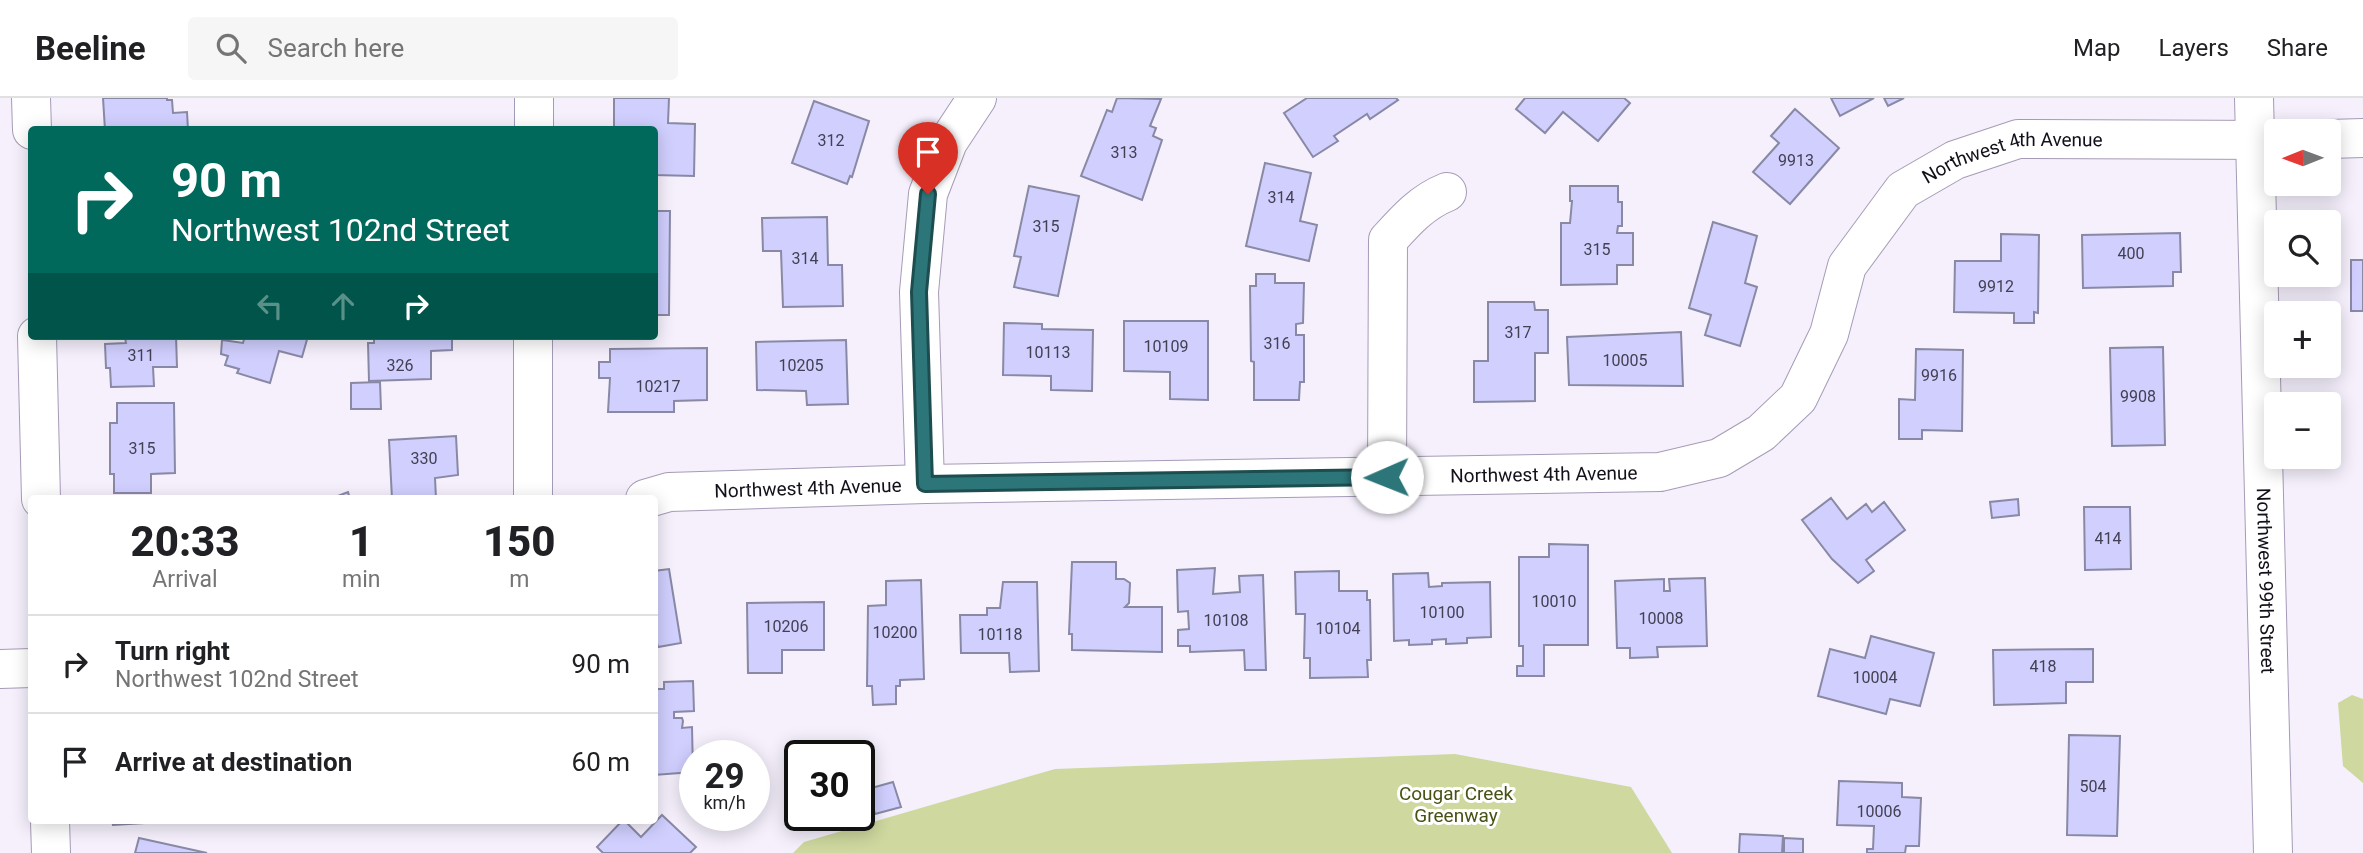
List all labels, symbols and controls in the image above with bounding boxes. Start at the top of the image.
search box [188,17,678,80]
text: Beeline [35,29,146,68]
icon: search [212,29,250,67]
text: Search here [268,33,404,63]
text: Map [2073,34,2121,62]
text: Layers [2159,34,2229,62]
text: Share [2267,34,2328,62]
north arrow [2264,119,2342,196]
map controls [2264,119,2341,469]
pin [898,122,958,194]
street label: Northwest 4th Avenue [1918,128,2103,188]
house number: 312 [818,131,844,150]
icon: arrive [909,133,947,171]
house number: 313 [1111,143,1137,162]
house number: 9913 [1778,151,1814,170]
text: 90 m [171,152,282,209]
icon: right [56,154,147,245]
house number: 314 [1268,188,1294,207]
button: search [2264,210,2341,287]
text: Northwest 102nd Street [171,211,510,249]
house number: 315 [1033,217,1059,236]
house number: 315 [1584,240,1610,259]
house number: 400 [2118,244,2144,263]
house number: 314 [792,249,818,268]
house number: 9912 [1978,277,2014,296]
icon: left [251,287,289,325]
icon: ahead [324,287,362,325]
icon: right [397,287,435,325]
button: + [2264,301,2341,378]
house number: 317 [1505,323,1531,342]
house number: 316 [1264,334,1290,353]
house number: 10109 [1144,337,1188,356]
house number: 10113 [1026,343,1070,362]
house number: 311 [128,346,154,365]
house number: 10005 [1603,351,1647,370]
house number: 326 [387,356,413,375]
house number: 10205 [779,356,823,375]
house number: 9916 [1921,366,1957,385]
house number: 10217 [636,377,680,396]
house number: 9908 [2120,387,2156,406]
button: − [2264,392,2341,469]
house number: 315 [129,439,155,458]
position arrow [1350,440,1424,514]
house number: 330 [411,449,437,468]
street label: Northwest 4th Avenue [1450,461,1638,487]
street label: Northwest 4th Avenue [714,473,902,502]
street label: Northwest 99th Street [2252,488,2280,674]
text: 20:33 [130,517,240,566]
text: 1 [349,517,373,566]
text: 150 [483,517,556,566]
house number: 414 [2095,529,2121,548]
text: Arrival [152,566,218,593]
text: min [342,566,380,593]
text: m [509,566,529,593]
house number: 10010 [1532,592,1576,611]
house number: 10100 [1420,603,1464,622]
house number: 10008 [1639,609,1683,628]
house number: 10108 [1204,611,1248,630]
house number: 10206 [764,617,808,636]
house number: 10104 [1316,619,1360,638]
house number: 10200 [873,623,917,642]
house number: 10118 [978,625,1022,644]
text: Turn right [115,636,230,666]
icon: right [56,645,94,683]
text: 90 m [572,649,630,679]
house number: 418 [2030,657,2056,676]
text: Northwest 102nd Street [115,666,359,693]
house number: 10004 [1853,668,1897,687]
speed limit sign: 30 [784,740,875,831]
icon: arrive [56,743,94,781]
text: Arrive at destination [115,747,352,777]
text: 60 m [572,747,630,777]
text: 29 [704,756,745,797]
house number: 504 [2080,777,2106,796]
park label: Cougar Creek Greenway [1399,782,1513,827]
text: km/h [703,792,746,813]
house number: 10006 [1857,802,1901,821]

